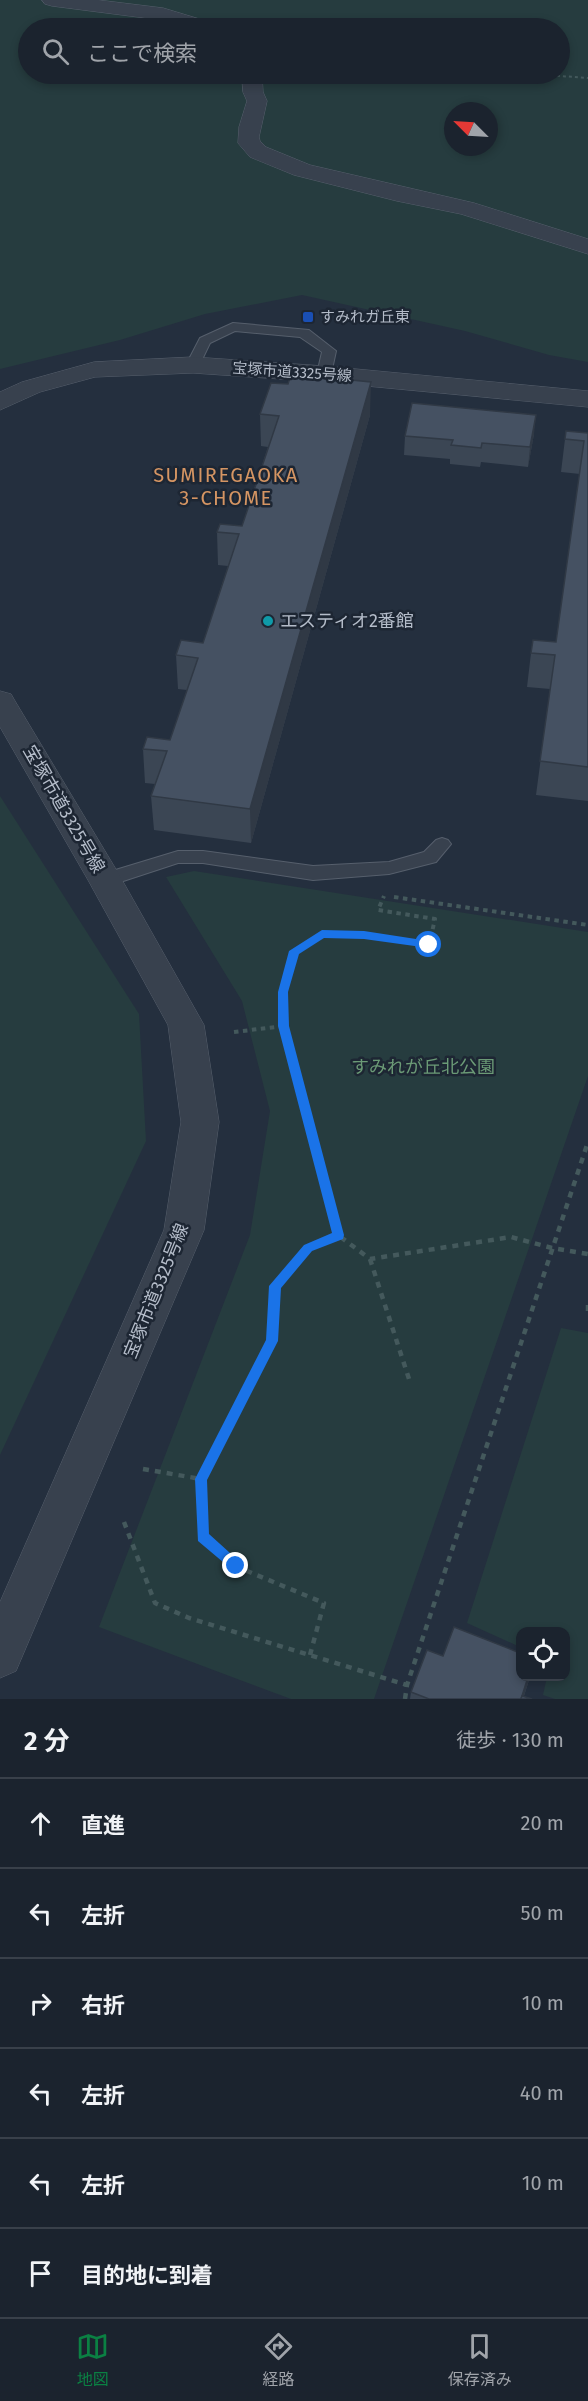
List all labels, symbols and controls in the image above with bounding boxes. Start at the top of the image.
search box [18,18,570,84]
icon: search [39,35,72,68]
text: ここで検索 [87,40,197,67]
north arrow [444,102,498,156]
place label: すみれガ丘東 [320,308,410,326]
marker: すみれガ丘東 [301,310,315,324]
street label: 宝塚市道3325号線 [232,359,352,385]
district label: SUMIREGAOKA 3-CHOME [153,463,299,510]
place label: エスティオ2番館 [280,610,414,632]
marker: エスティオ2番館 [261,614,275,628]
street label: 宝塚市道3325号線 [19,741,109,877]
route start [415,931,441,957]
park label: すみれが丘北公園 [351,1056,495,1078]
street label: 宝塚市道3325号線 [119,1220,193,1362]
route end [222,1552,248,1578]
map controls [516,1627,570,1681]
button: locate [516,1627,570,1681]
text: 2 分 [24,1726,70,1757]
text: 徒歩 · 130 m [456,1728,564,1752]
icon: ahead [24,1807,57,1840]
text: 20 m [521,1811,564,1835]
text: 直進 [81,1812,125,1839]
icon: left [24,1897,57,1930]
text: 50 m [520,1901,564,1925]
text: 左折 [81,1902,125,1929]
icon: right [24,1987,57,2020]
text: 10 m [522,1991,564,2015]
text: 右折 [81,1992,125,2019]
icon: left [24,2077,57,2110]
text: 40 m [520,2081,564,2105]
text: 左折 [81,2082,125,2109]
icon: left [24,2167,57,2200]
text: 10 m [522,2171,564,2195]
text: 左折 [81,2172,125,2199]
icon: arrive [24,2257,57,2290]
text: 目的地に到着 [81,2262,213,2289]
tab: 地図 [76,2330,109,2390]
tab: 経路 [262,2330,295,2390]
tab: 保存済み [448,2330,512,2390]

